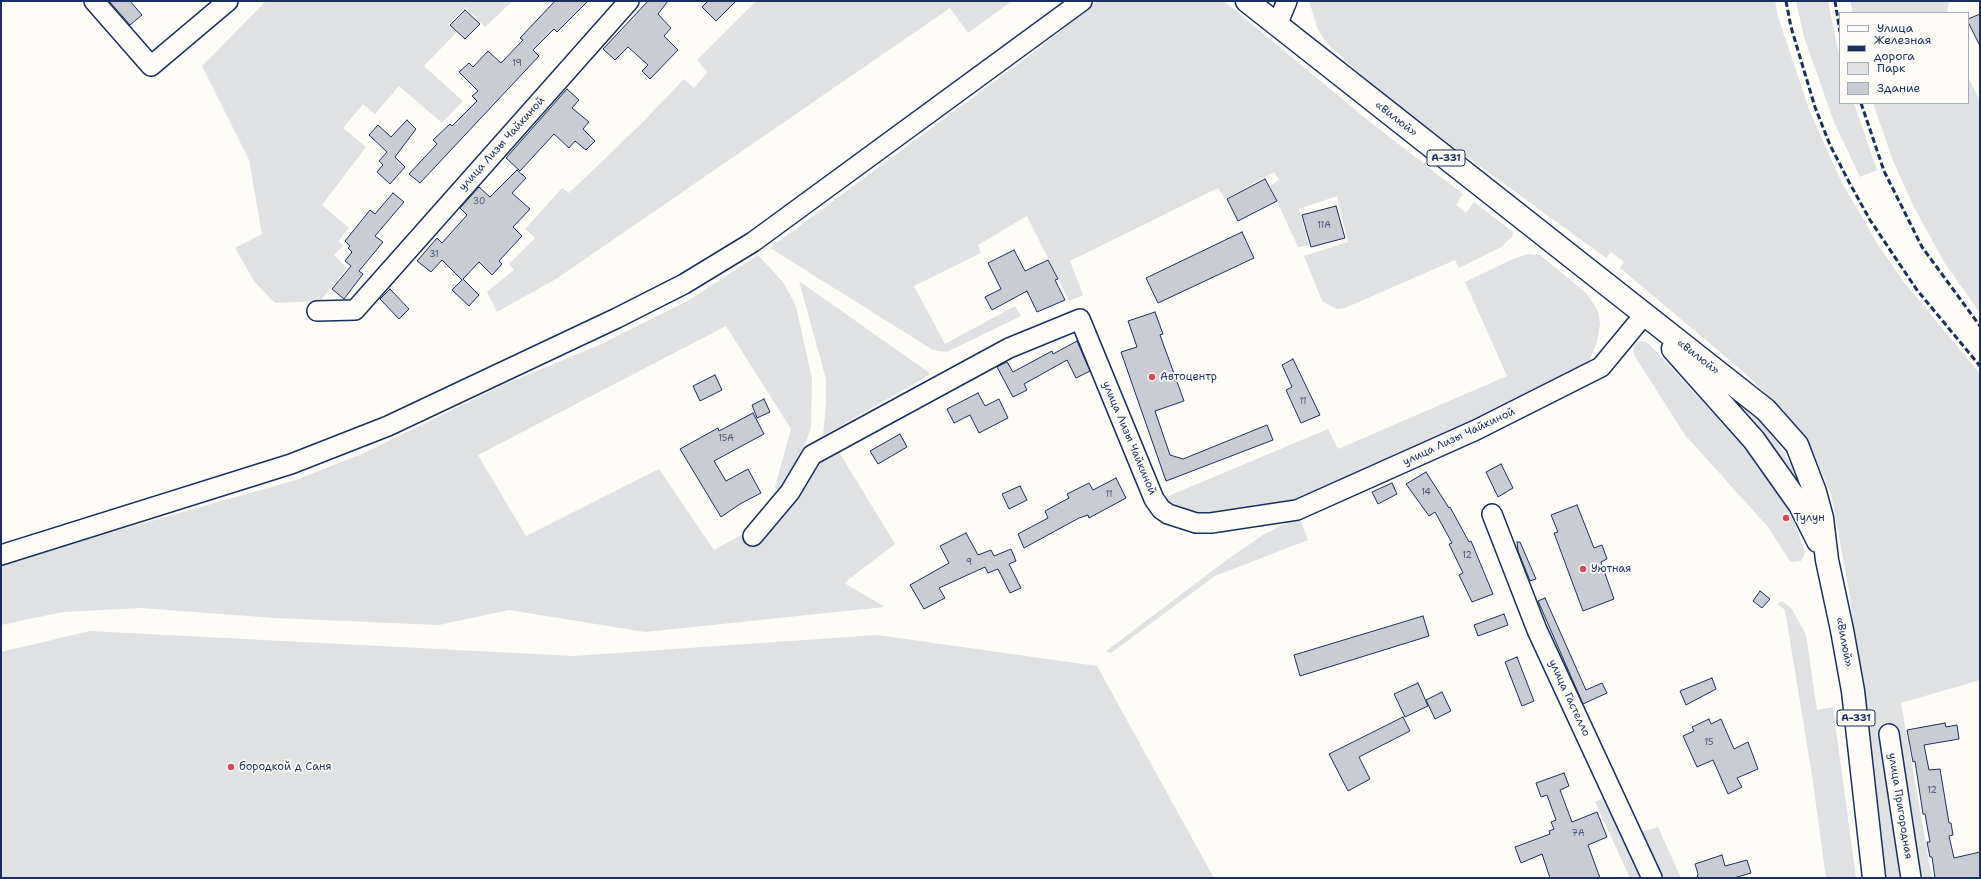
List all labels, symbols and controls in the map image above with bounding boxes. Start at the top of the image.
legend [1839,12,1969,104]
text: Улица [1877,20,1913,36]
text: Железная дорога [1874,32,1931,64]
house number: 19 [512,59,522,69]
text: Парк [1877,60,1905,76]
text: Здание [1877,80,1920,96]
street label: улица Лизы Чайкиной [456,94,548,194]
street label: «Вилюй» [1372,98,1420,140]
road number: А-331 [1427,150,1465,166]
house number: 30 [473,197,485,207]
house number: 11А [1317,221,1331,231]
house number: 31 [429,250,439,260]
street label: «Вилюй» [1674,336,1722,378]
place label: Автоцентр [1160,370,1217,384]
marker: Автоцентр [1147,372,1157,382]
street label: улица Лизы Чайкиной [1099,379,1159,497]
house number: 11 [1299,397,1307,407]
street label: улица Лизы Чайкиной [1401,405,1517,469]
house number: 15А [718,434,734,444]
house number: 14 [1421,488,1431,498]
house number: 11 [1105,490,1113,500]
place label: Тулун [1794,511,1825,525]
marker: Тулун [1781,513,1791,523]
house number: 12 [1462,551,1472,561]
house number: 9 [966,558,972,568]
place label: Уютная [1591,562,1631,576]
marker: Уютная [1578,564,1588,574]
street label: «Вилюй» [1833,616,1855,668]
street label: улица Гастелло [1545,657,1593,739]
road number: А-331 [1837,710,1875,726]
house number: 15 [1704,738,1714,748]
street label: улица Пригородная [1885,752,1915,860]
place label: бородкой д Саня [239,760,332,774]
marker: бородкой д Саня [226,762,236,772]
house number: 12 [1927,786,1937,796]
house number: 7А [1572,829,1584,839]

